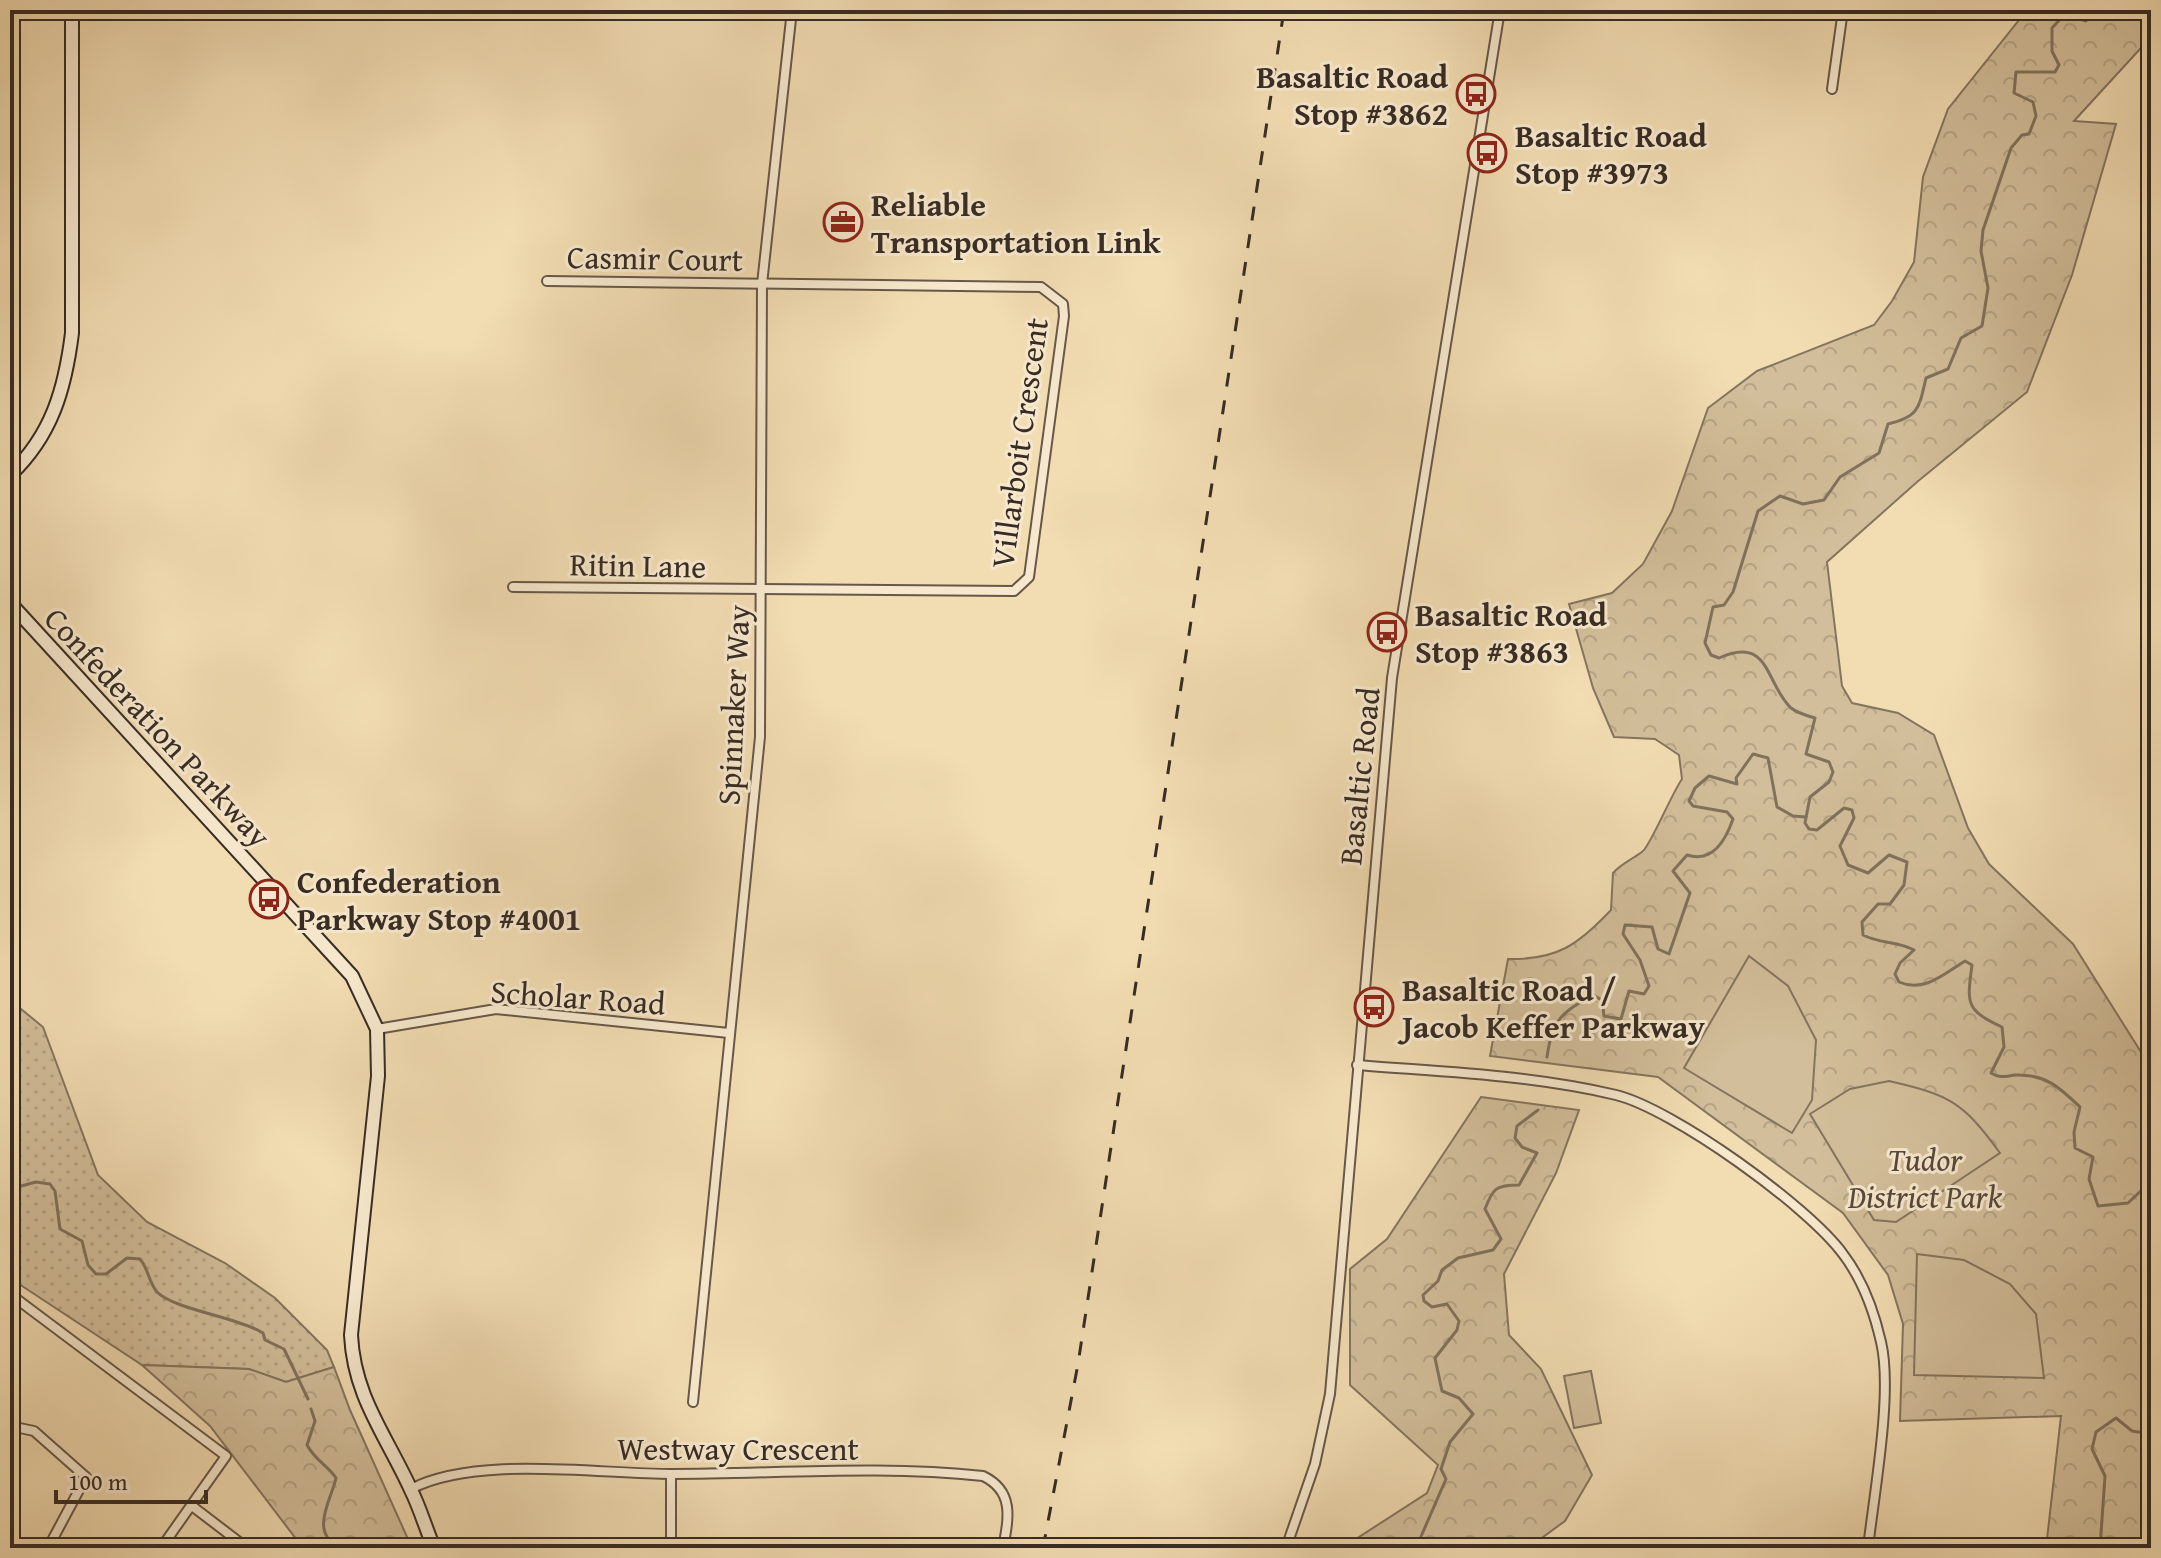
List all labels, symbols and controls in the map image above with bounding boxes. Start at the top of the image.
place label: Basaltic Road Stop #3862 [1256,53,1449,137]
bus stop icon: Basaltic Road Stop #3862 [1455,73,1497,115]
place label: Basaltic Road Stop #3973 [1515,112,1707,196]
bus stop icon: Basaltic Road Stop #3973 [1466,132,1508,174]
place label: Reliable Transportation Link [871,181,1161,265]
office icon: Reliable Transportation Link [822,201,864,243]
street label: Casmir Court [567,233,743,283]
street label: Villarboit Crescent [978,315,1060,571]
street label: Ritin Lane [569,540,707,590]
place label: Basaltic Road Stop #3863 [1415,591,1607,675]
street label: Confederation Parkway [34,596,282,858]
street label: Spinnaker Way [704,603,762,806]
bus stop icon: Basaltic Road Stop #3863 [1366,611,1408,653]
street label: Basaltic Road [1326,685,1392,867]
place label: Confederation Parkway Stop #4001 [297,858,581,942]
bus stop icon: Confederation Parkway Stop #4001 [248,878,290,920]
place label: Basaltic Road / Jacob Keffer Parkway [1397,966,1705,1050]
street label: Scholar Road [489,967,667,1027]
bus stop icon: Basaltic Road / Jacob Keffer Parkway [1353,986,1395,1028]
park label: Tudor District Park [1847,1136,2002,1220]
street label: Westway Crescent [617,1425,859,1472]
scale bar [56,1454,206,1504]
text: 100 m [68,1464,128,1499]

